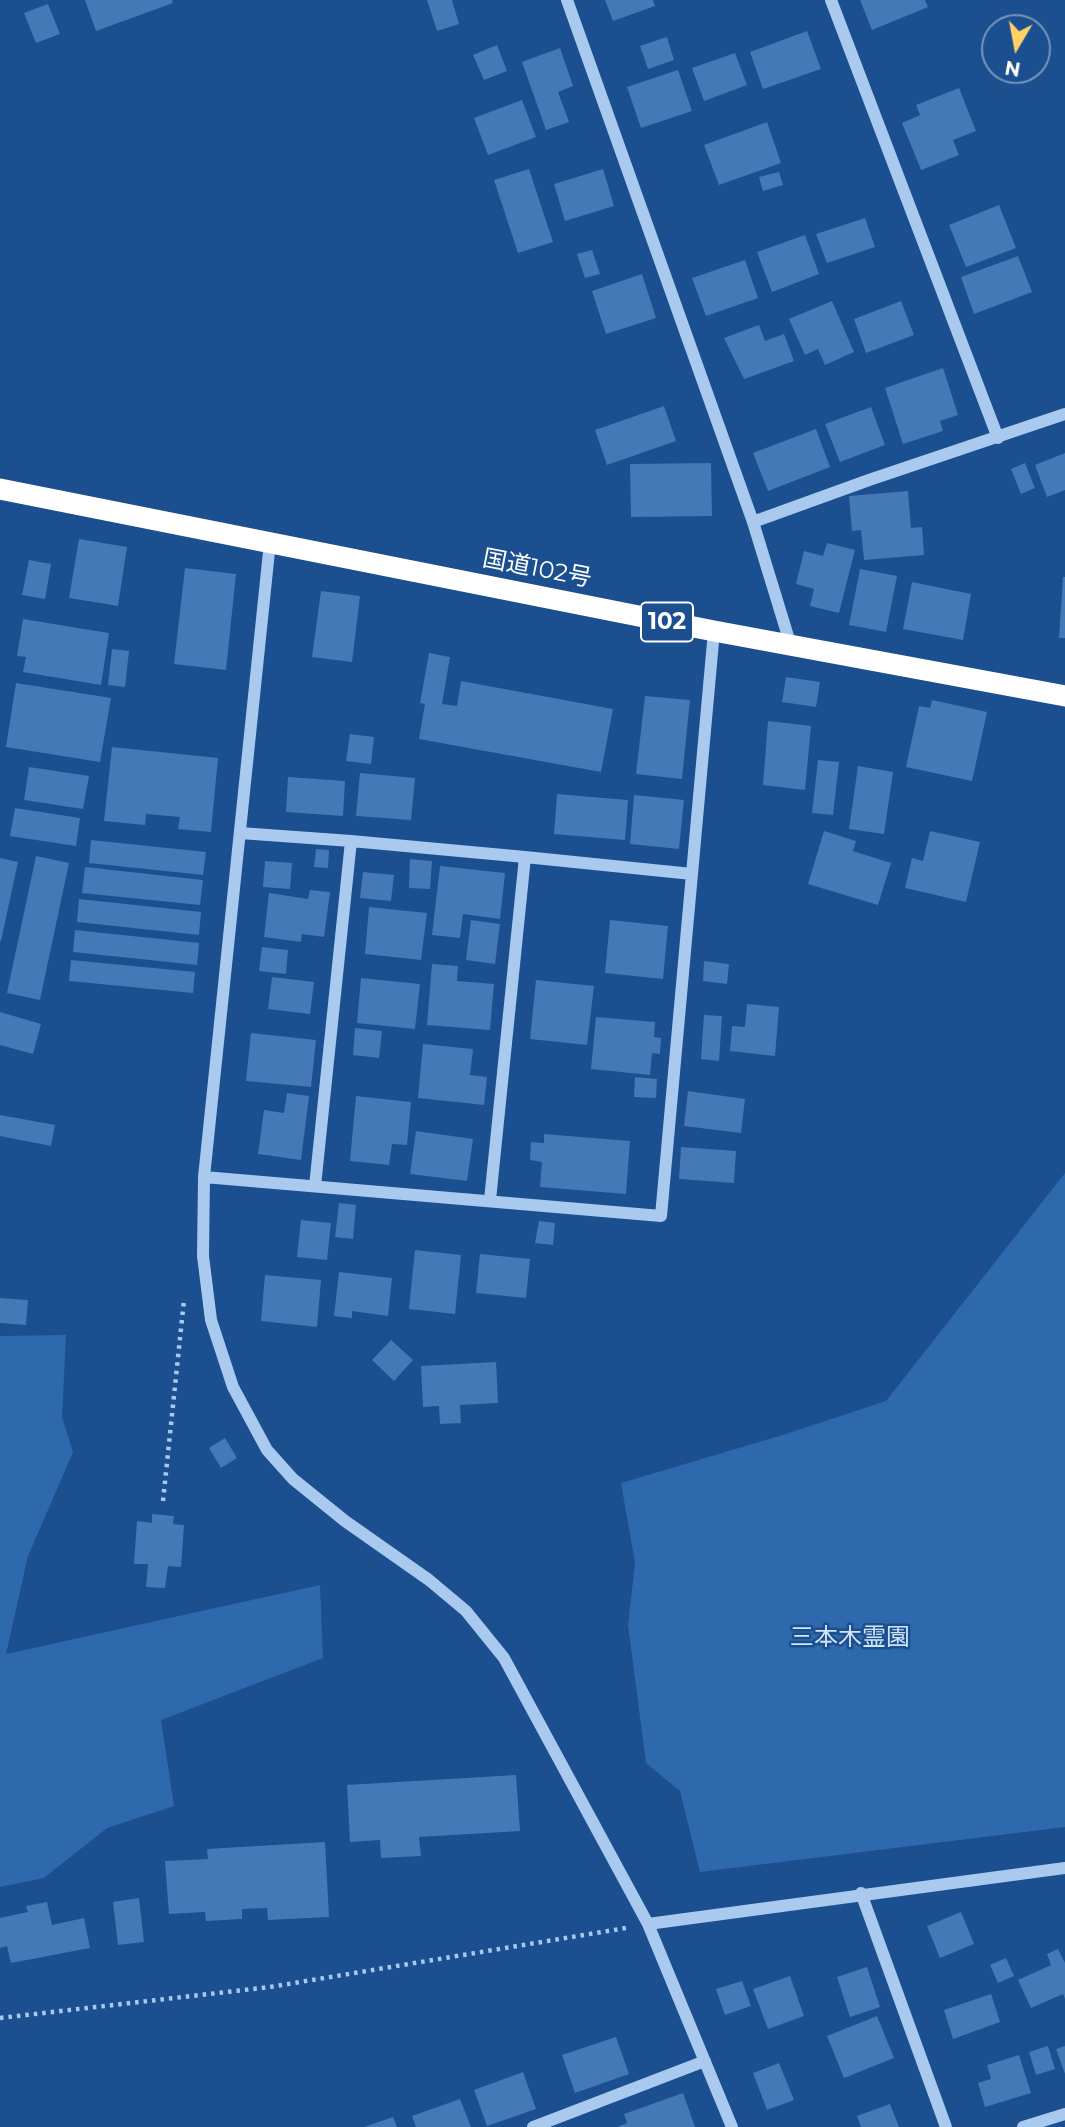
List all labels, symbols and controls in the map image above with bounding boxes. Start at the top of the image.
north arrow [981,14,1051,84]
text: N [1003,56,1022,81]
street label: 国道102号 [480,544,594,594]
road number: 102 [641,602,693,642]
park label: 三本木霊園 [790,1624,910,1652]

